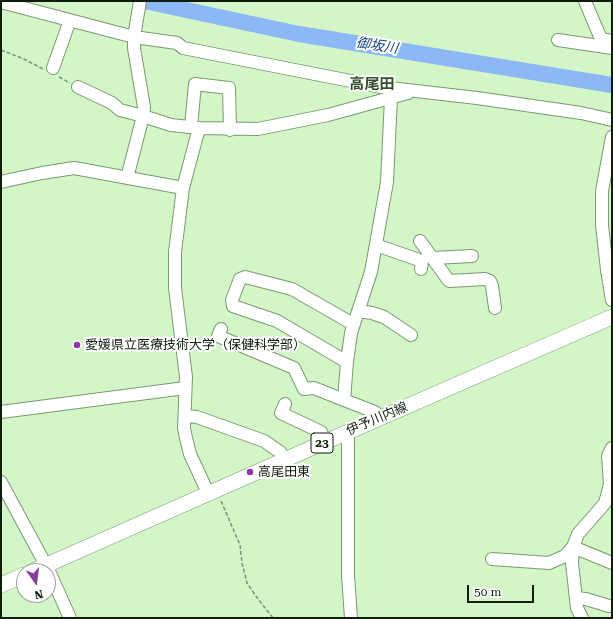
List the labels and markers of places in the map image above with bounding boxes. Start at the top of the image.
place label: 愛媛県立医療技術大学（保健科学部） [85,337,306,353]
marker: 愛媛県立医療技術大学（保健科学部） [72,340,82,350]
place label: 高尾田東 [258,464,310,480]
marker: 高尾田東 [245,467,255,477]

